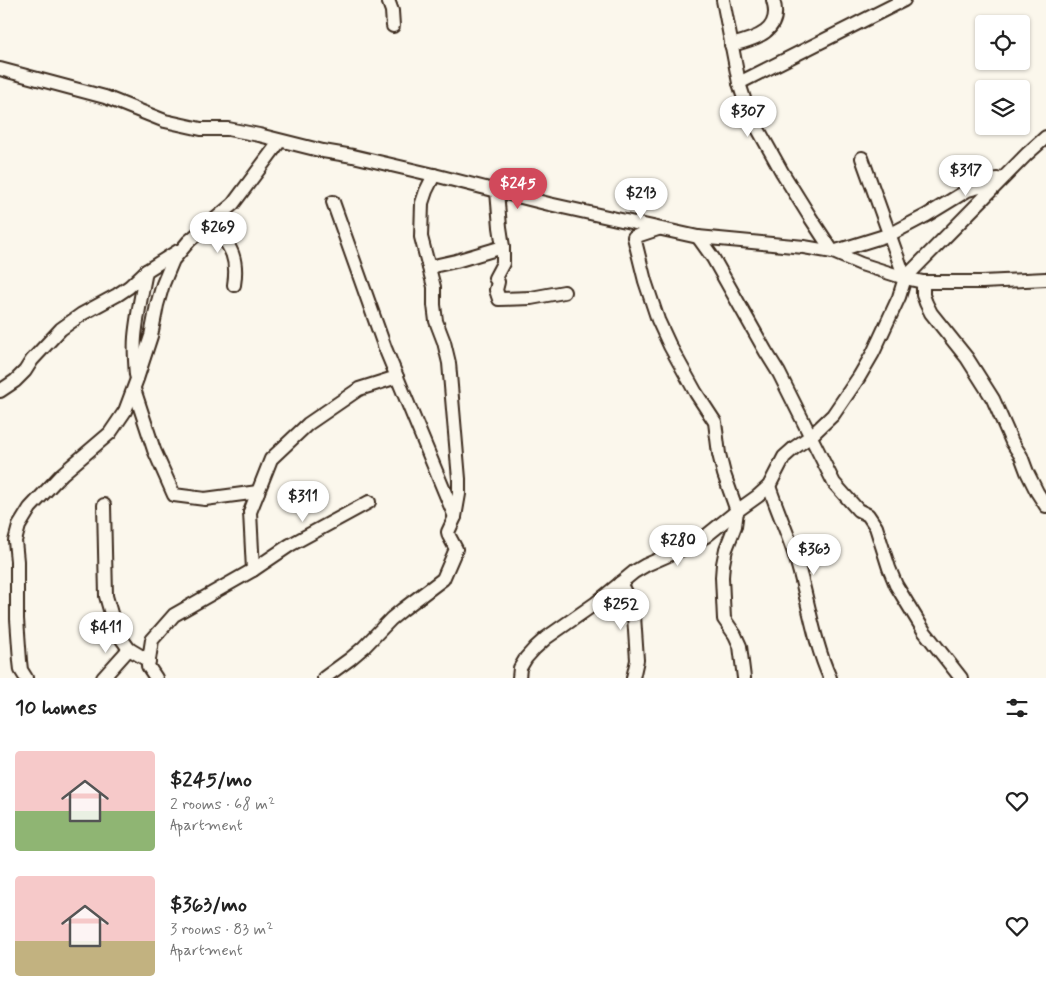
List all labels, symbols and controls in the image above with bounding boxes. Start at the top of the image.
map controls [975,15,1030,135]
button: locate [975,15,1030,70]
button: layers [975,80,1030,135]
pin: $307 [718,96,778,138]
text: $307 [731,101,765,122]
pin: $317 [936,154,996,197]
text: $317 [950,160,982,181]
pin: $245 [488,168,548,210]
text: $245 [500,173,536,194]
pin: $213 [611,178,671,220]
text: $213 [626,183,656,204]
pin: $269 [188,212,248,254]
text: $269 [201,217,235,238]
pin: $311 [273,480,333,523]
text: $311 [288,486,318,507]
pin: $280 [648,524,708,567]
text: $280 [660,530,696,551]
pin: $363 [784,534,844,576]
text: $363 [798,539,830,560]
pin: $252 [591,588,651,631]
text: $252 [603,594,639,615]
pin: $411 [76,612,136,654]
text: $411 [90,617,122,638]
text: 10 homes [15,694,97,722]
icon: filters [1003,694,1031,722]
text: $245/mo [170,766,252,794]
icon: home [55,771,115,831]
icon: heart [1003,787,1031,815]
text: 2 rooms · 68 m² [170,794,275,815]
text: Apartment [170,815,243,836]
text: $363/mo [170,891,247,919]
icon: home [55,896,115,956]
icon: heart [1003,912,1031,940]
text: 3 rooms · 83 m² [170,919,273,940]
text: Apartment [170,940,243,961]

